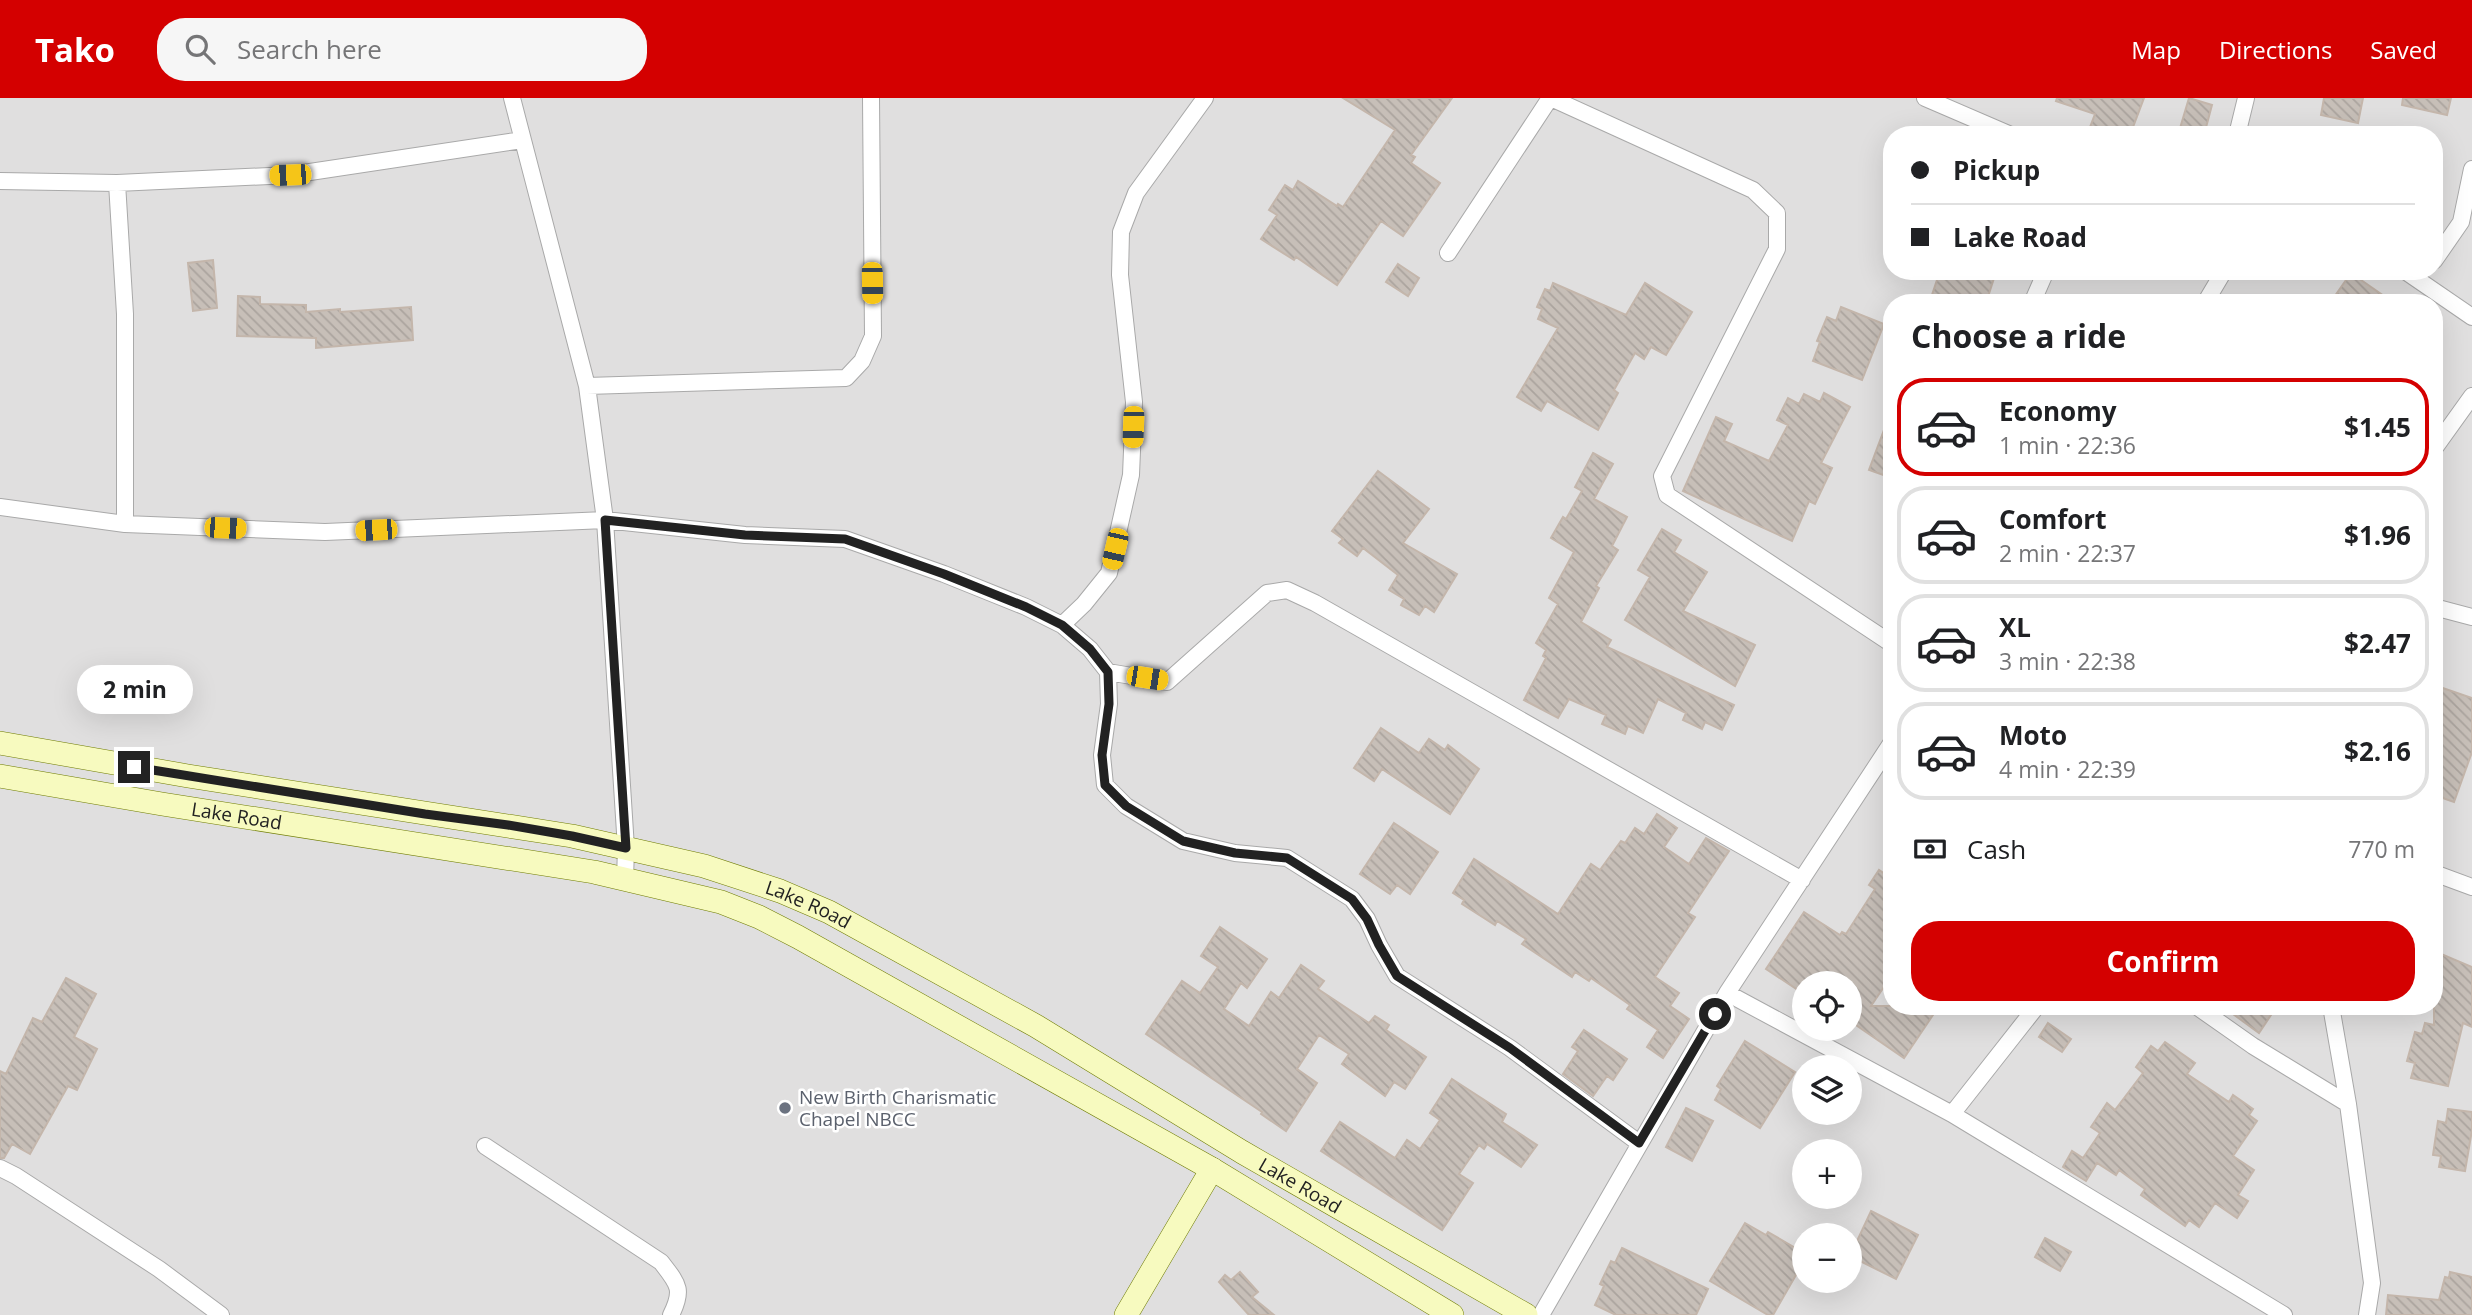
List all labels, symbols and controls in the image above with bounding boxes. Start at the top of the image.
search box [157,18,647,81]
text: Tako [35,27,115,72]
icon: search [181,30,219,68]
text: Search here [237,31,382,67]
text: Map [2131,33,2181,66]
text: Directions [2219,33,2332,66]
text: Saved [2370,33,2437,66]
text: Pickup [1953,152,2040,188]
car [269,164,312,186]
text: Lake Road [1953,219,2087,255]
car [862,262,883,304]
text: Choose a ride [1911,314,2126,357]
text: Economy [1999,393,2117,429]
icon: car [1915,396,1978,459]
car [1122,406,1145,448]
text: $1.45 [2344,409,2411,445]
text: 1 min · 22:36 [1999,429,2136,461]
text: Comfort [1999,501,2106,537]
icon: car [1915,504,1978,567]
car [204,517,247,539]
text: $1.96 [2344,517,2411,553]
car [355,518,398,542]
car [1101,526,1130,572]
text: 2 min · 22:37 [1999,537,2136,569]
text: XL [1999,609,2031,645]
icon: car [1915,612,1978,675]
text: $2.47 [2344,625,2411,661]
text: 3 min · 22:38 [1999,645,2136,677]
car [1125,664,1170,692]
callout: 2 min [76,666,192,714]
text: 2 min [103,673,167,705]
text: Moto [1999,717,2067,753]
icon: car [1915,720,1978,783]
text: $2.16 [2344,733,2411,769]
route end [118,751,150,783]
text: 4 min · 22:39 [1999,753,2136,785]
street label: Lake Road [189,796,284,836]
icon: cash [1911,830,1949,868]
text: Cash [1967,831,2026,867]
text: 770 m [2348,833,2415,865]
street label: Lake Road [762,874,856,935]
button: Confirm [1911,921,2415,1001]
map controls [1792,971,1862,1293]
button: locate [1792,971,1862,1041]
route start [1699,998,1731,1030]
button: layers [1792,1055,1862,1125]
place label: New Birth Charismatic Chapel NBCC [799,1084,996,1132]
marker: New Birth Charismatic Chapel NBCC [777,1100,793,1116]
button: + [1792,1139,1862,1209]
street label: Lake Road [1254,1151,1346,1219]
button: − [1792,1223,1862,1293]

